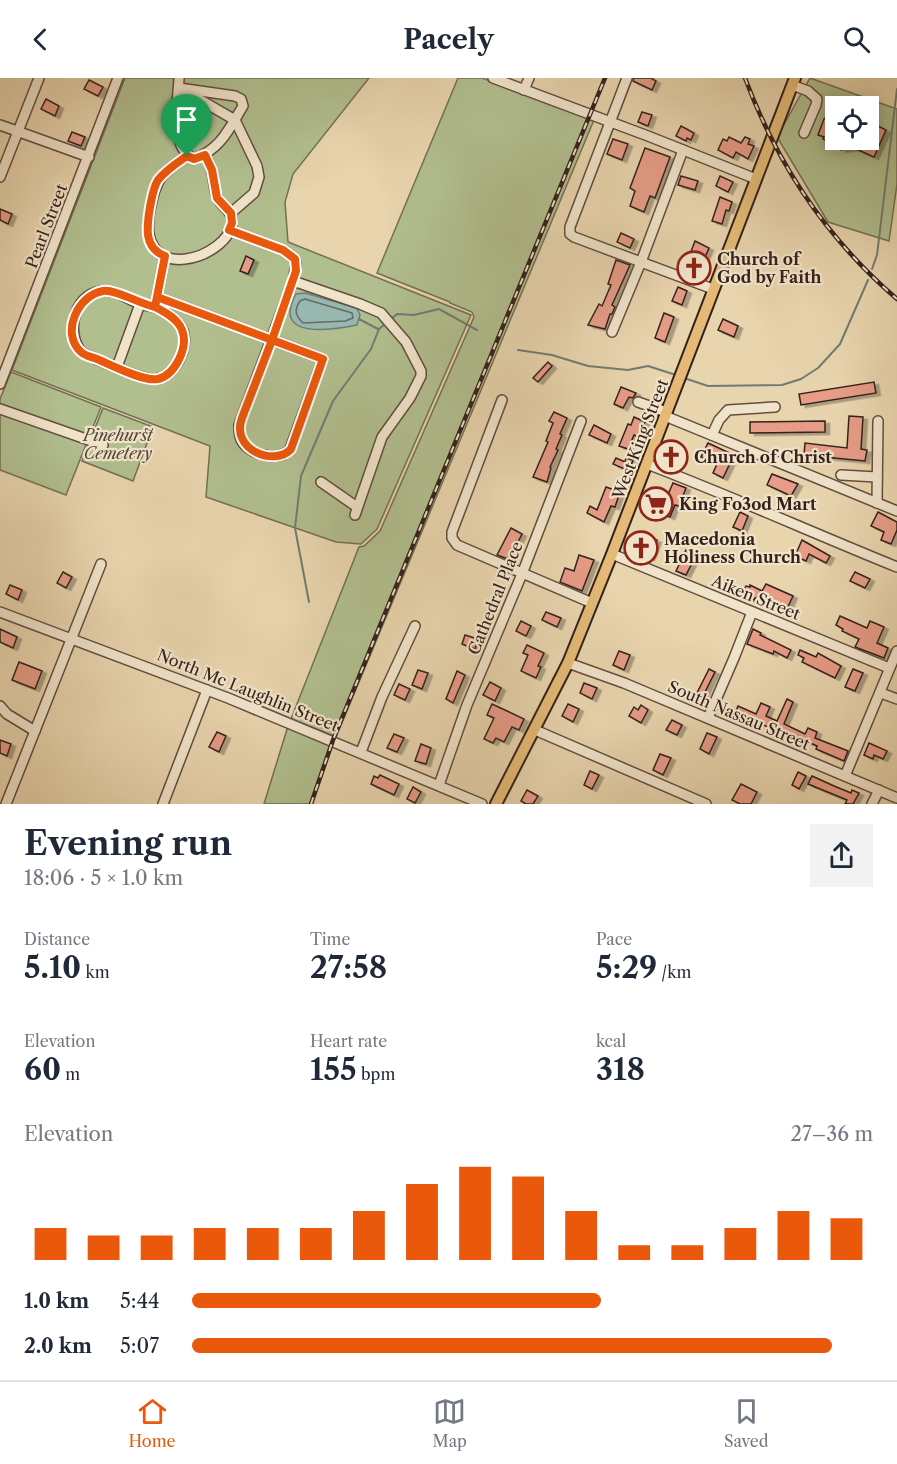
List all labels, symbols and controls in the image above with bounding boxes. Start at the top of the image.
icon: back [24,23,57,56]
text: Pacely [403,23,494,56]
icon: search [840,23,873,56]
pin [161,94,212,156]
map controls [825,96,879,150]
button: locate [825,96,879,150]
icon: arrive [170,103,203,136]
street label: Pearl Street [21,181,71,271]
place label: Church of God by Faith [717,249,821,287]
church icon: Church of God by Faith [676,250,712,286]
street label: West King Street [607,376,672,503]
park label: Pinehurst Cemetery [81,425,154,463]
church icon: Church of Christ [653,439,689,475]
place label: Church of Christ [694,447,832,467]
supermarket icon: King Fo3od Mart [638,486,674,522]
place label: King Fo3od Mart [679,494,817,514]
place label: Macedonia Holiness Church [664,529,801,567]
church icon: Macedonia Holiness Church [623,530,659,566]
street label: Cathedral Place [463,538,527,658]
street label: Aiken Street [708,570,804,624]
street label: North Mc Laughlin Street [154,644,342,736]
street label: South Nassau Street [665,676,813,754]
text: Evening run [24,823,232,864]
button: share [810,824,873,887]
text: 18:06 · 5 × 1.0 km [24,866,183,890]
text: Distance [24,929,90,949]
text: Time [310,929,350,949]
text: Pace [596,929,632,949]
text: 5.10 [24,949,81,986]
text: 27:58 [310,949,387,986]
text: 5:29 [596,949,657,986]
text: km [81,962,110,982]
text: /km [657,962,691,982]
text: Elevation [24,1031,95,1051]
text: Heart rate [310,1031,387,1051]
text: kcal [596,1031,626,1051]
text: 60 [24,1051,61,1088]
text: 155 [310,1051,357,1088]
text: 318 [596,1051,645,1088]
text: m [61,1064,80,1084]
text: bpm [357,1064,395,1084]
text: Elevation [24,1122,113,1146]
text: 27–36 m [791,1122,873,1146]
text: 1.0 km [24,1289,89,1313]
text: 5:44 [120,1289,160,1313]
text: 2.0 km [24,1334,92,1358]
text: 5:07 [120,1334,159,1358]
tab: Home [129,1395,176,1451]
tab: Map [433,1395,467,1451]
tab: Saved [724,1395,768,1451]

